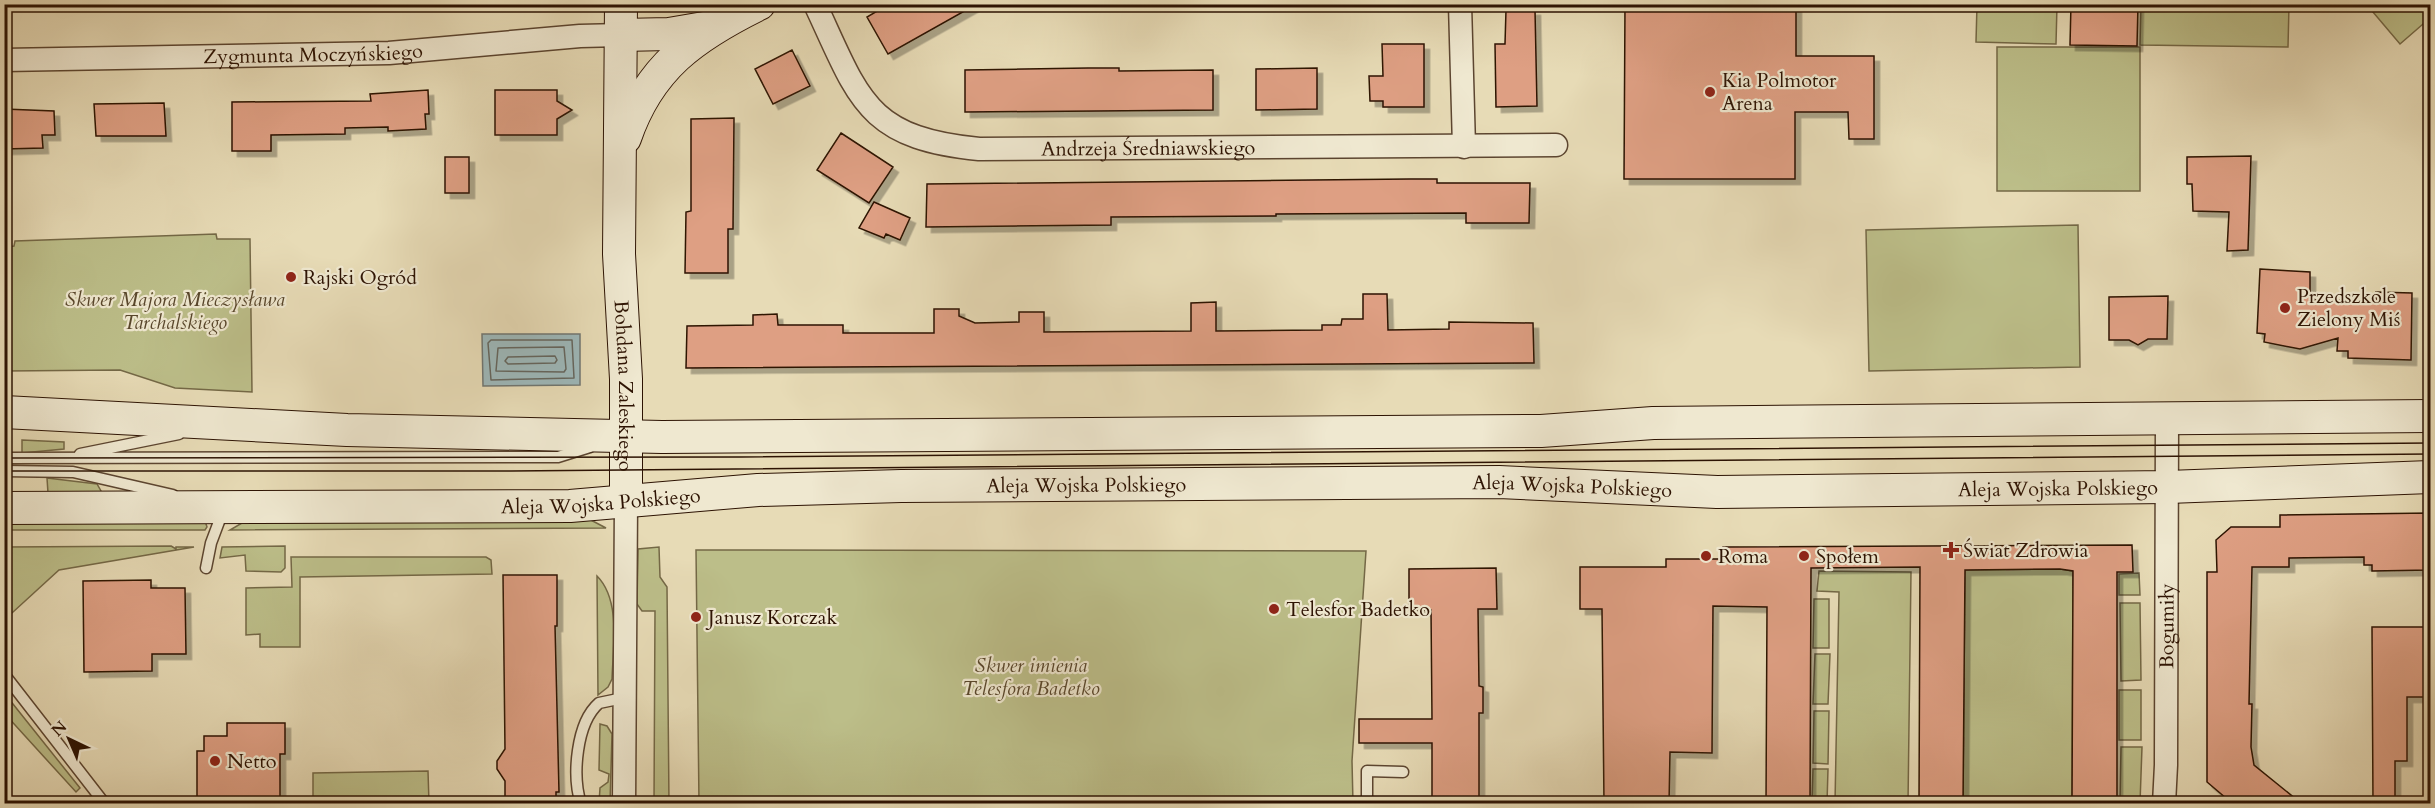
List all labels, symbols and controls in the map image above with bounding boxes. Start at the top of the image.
street label: Zygmunta Moczyńskiego [203,37,424,70]
place label: Kia Polmotor Arena [1722,67,1837,117]
marker: Kia Polmotor Arena [1703,85,1717,99]
street label: Andrzeja Średniawskiego [1041,134,1256,162]
place label: Rajski Ogród [303,264,417,291]
marker: Rajski Ogród [284,270,298,284]
place label: Przedszkole Zielony Miś [2297,283,2400,333]
park label: Skwer Majora Mieczysława Tarchalskiego [65,286,285,336]
street label: Bohdana Zaleskiego [608,299,640,472]
marker: Przedszkole Zielony Miś [2278,301,2292,315]
street label: Aleja Wojska Polskiego [1472,468,1673,503]
street label: Aleja Wojska Polskiego [986,471,1187,499]
street label: Aleja Wojska Polskiego [1958,474,2158,503]
street label: Aleja Wojska Polskiego [501,481,702,520]
place label: Świat Zdrowia [1963,537,2089,564]
place label: Roma [1718,543,1769,570]
place label: Społem [1816,543,1879,570]
marker: Świat Zdrowia [1944,543,1958,557]
marker: Roma [1699,549,1713,563]
marker: Społem [1797,549,1811,563]
street label: Bogumiły [2153,583,2180,669]
place label: Telesfor Badetko [1286,596,1430,623]
marker: Telesfor Badetko [1267,602,1281,616]
place label: Janusz Korczak [705,604,837,631]
marker: Janusz Korczak [689,610,703,624]
park label: Skwer imienia Telesfora Badetko [962,652,1100,702]
north arrow [39,709,99,769]
text: N [47,716,72,742]
place label: Netto [227,748,277,775]
marker: Netto [208,754,222,768]

